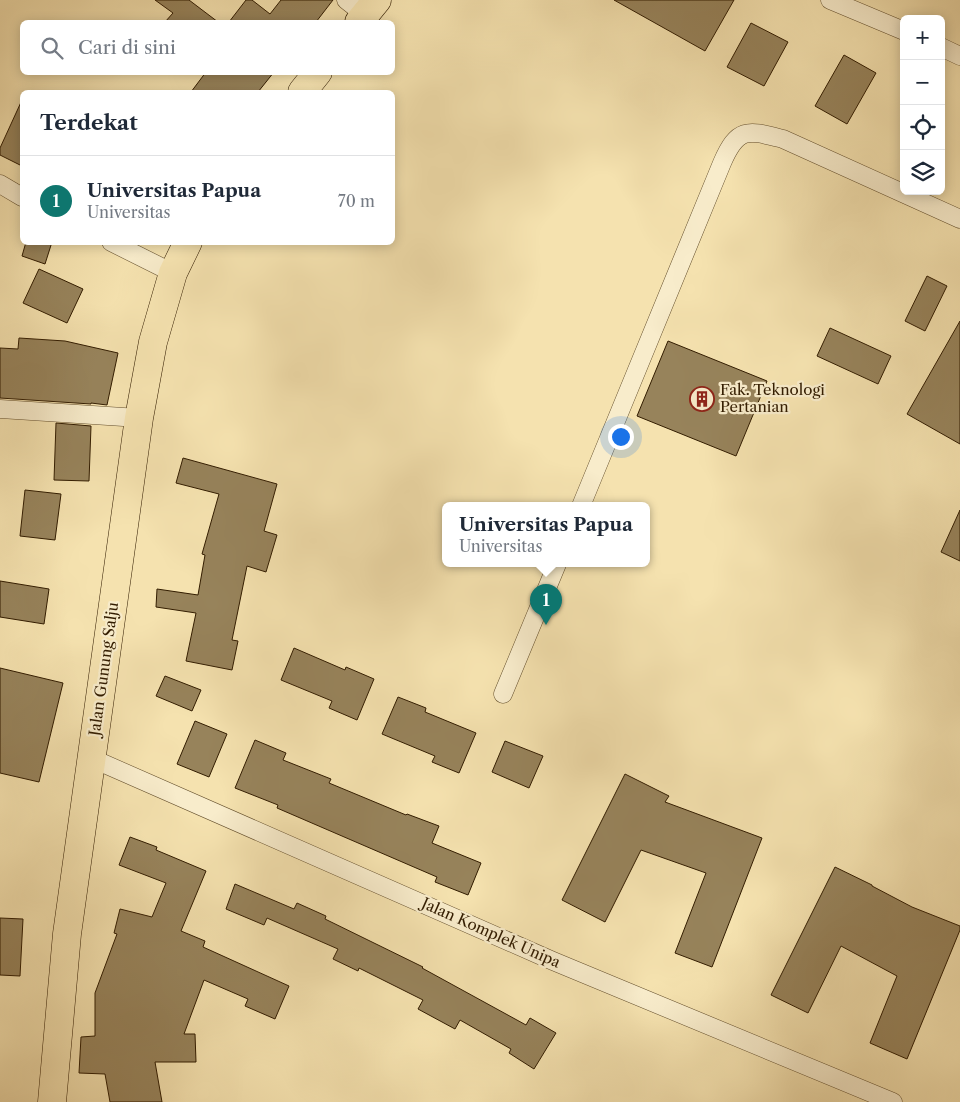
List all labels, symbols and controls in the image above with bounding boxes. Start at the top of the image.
map controls [900,15,945,195]
button: + [900,15,945,60]
search box [20,20,395,75]
icon: search [38,34,66,62]
text: Cari di sini [78,36,176,59]
button: − [900,60,945,105]
button: locate [900,105,945,150]
text: Terdekat [40,110,138,135]
button: layers [900,150,945,195]
text: Universitas Papua [87,179,261,202]
text: 1 [52,191,60,211]
text: 70 m [338,191,375,211]
text: Universitas [87,202,170,222]
place label: Fak. Teknologi Pertanian [720,380,825,416]
building icon: Fak. Teknologi Pertanian [689,386,715,412]
your location [608,424,634,450]
popup [442,502,650,567]
text: Universitas Papua [459,513,633,536]
text: Universitas [459,536,542,556]
pin: 1 [530,584,562,625]
street label: Jalan Gunung Salju [84,601,122,739]
street label: Jalan Komplek Unipa [417,893,564,972]

